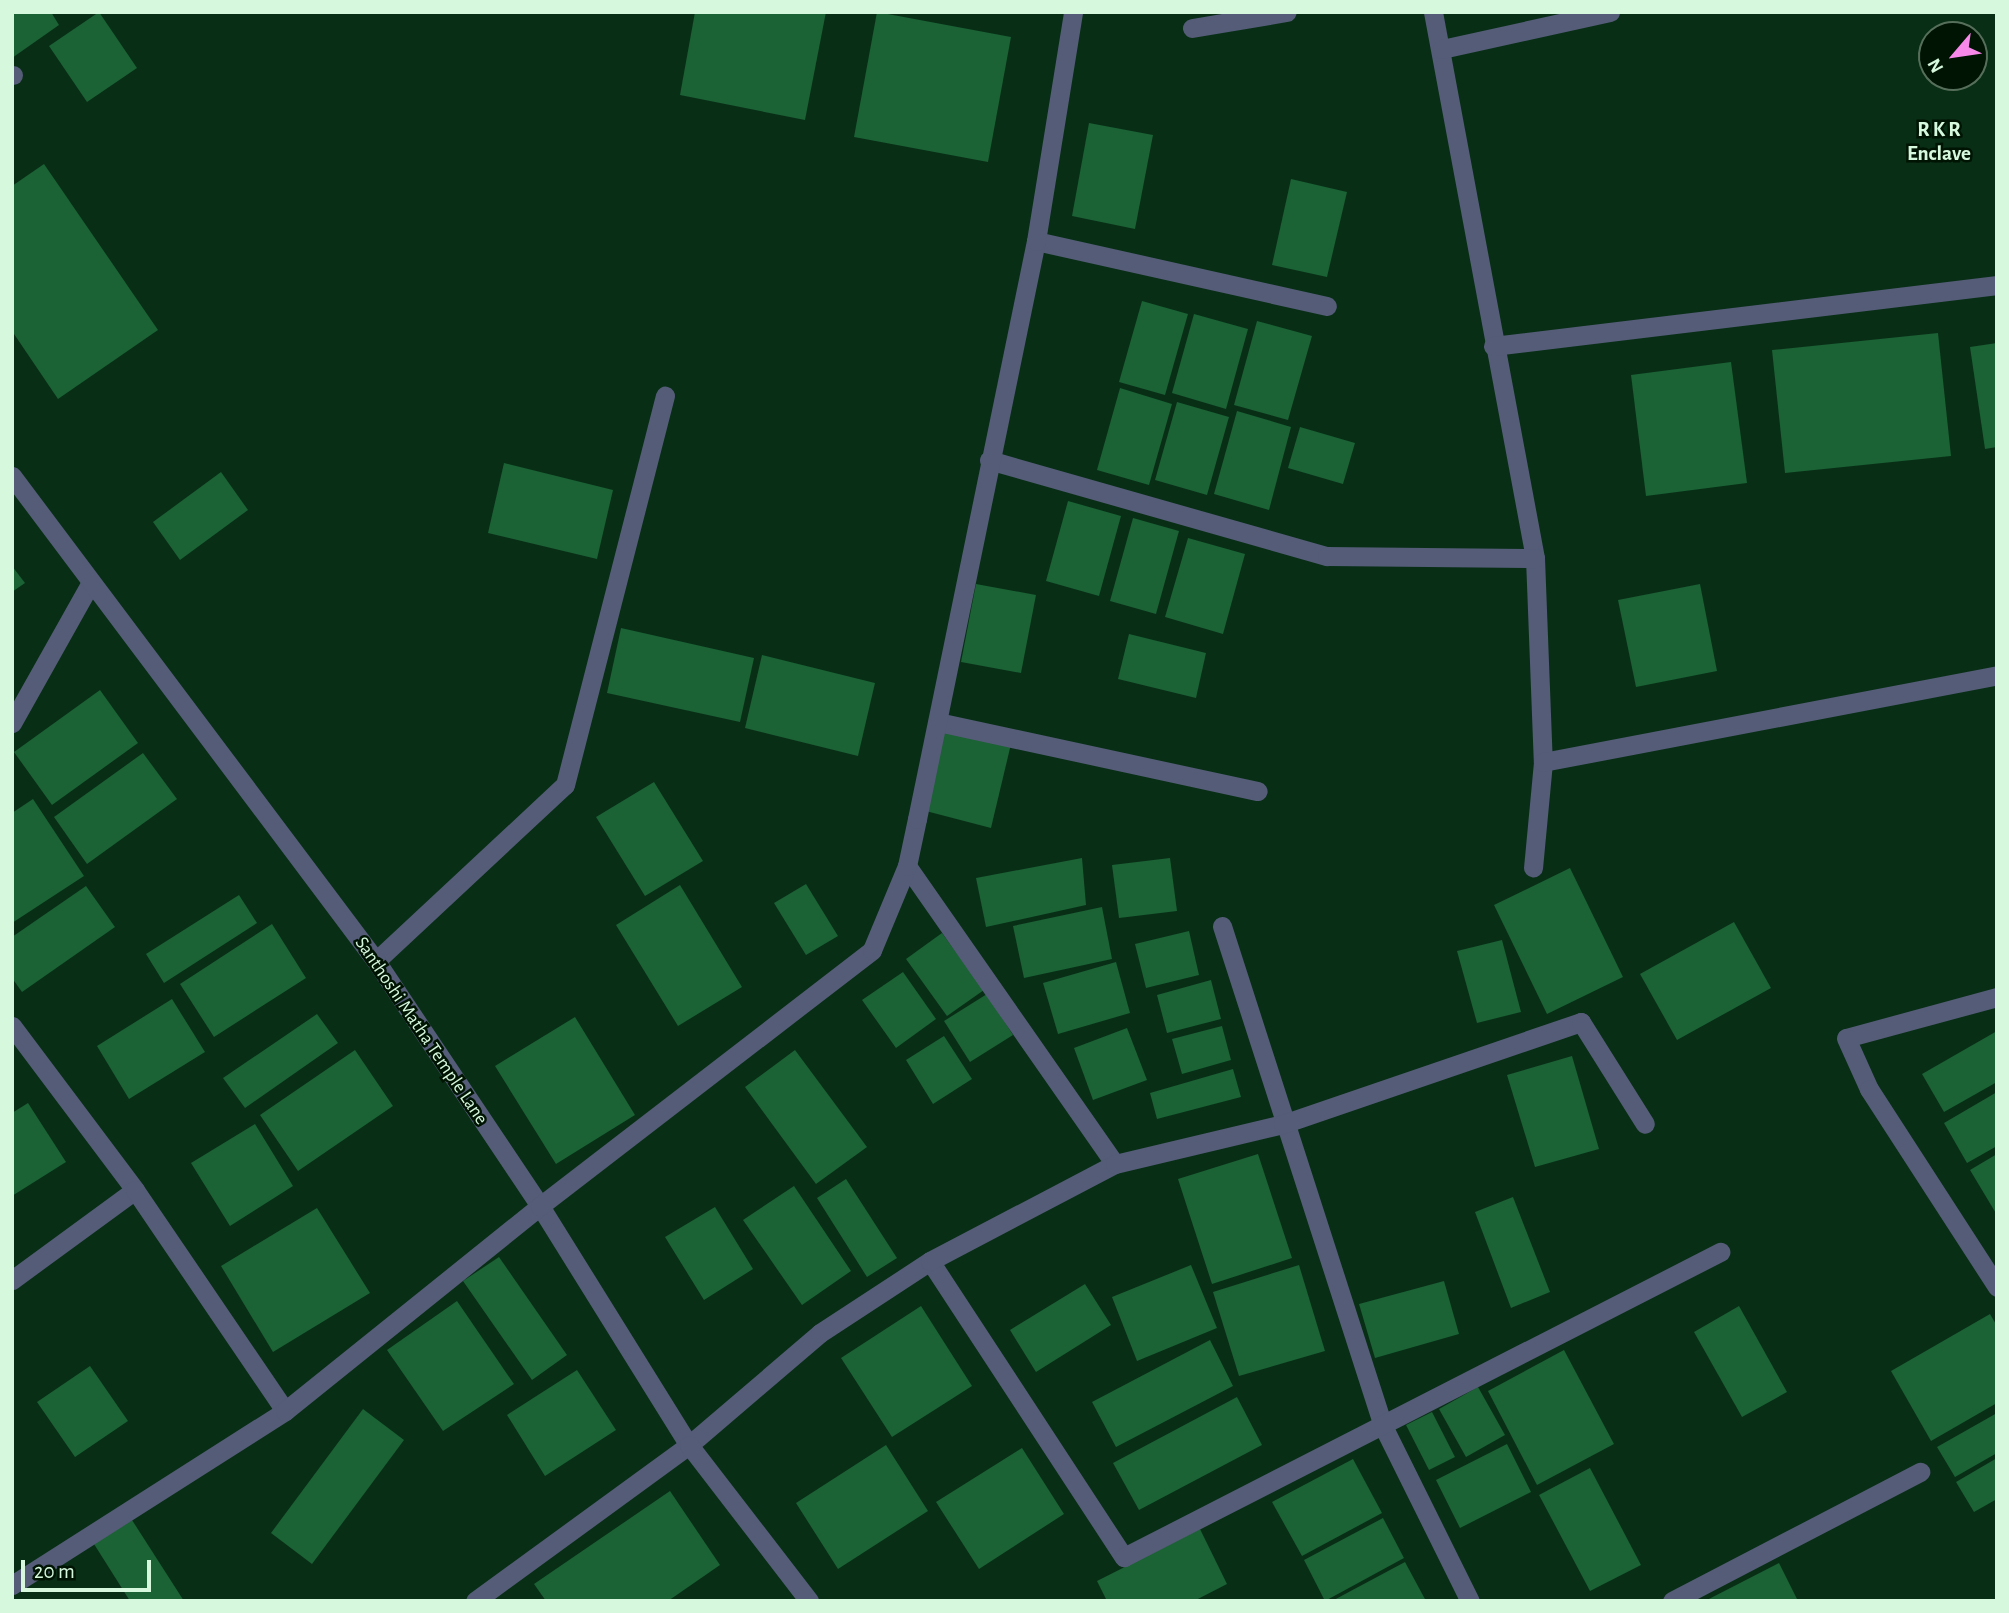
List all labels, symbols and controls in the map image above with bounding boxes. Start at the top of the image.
north arrow [1918,21,1988,91]
text: N [1924,55,1947,76]
district label: R K R Enclave [1907,117,1971,167]
street label: Santhoshi Matha Temple Lane [350,933,492,1129]
scale bar [24,1546,154,1590]
text: 20 m [34,1561,75,1582]

